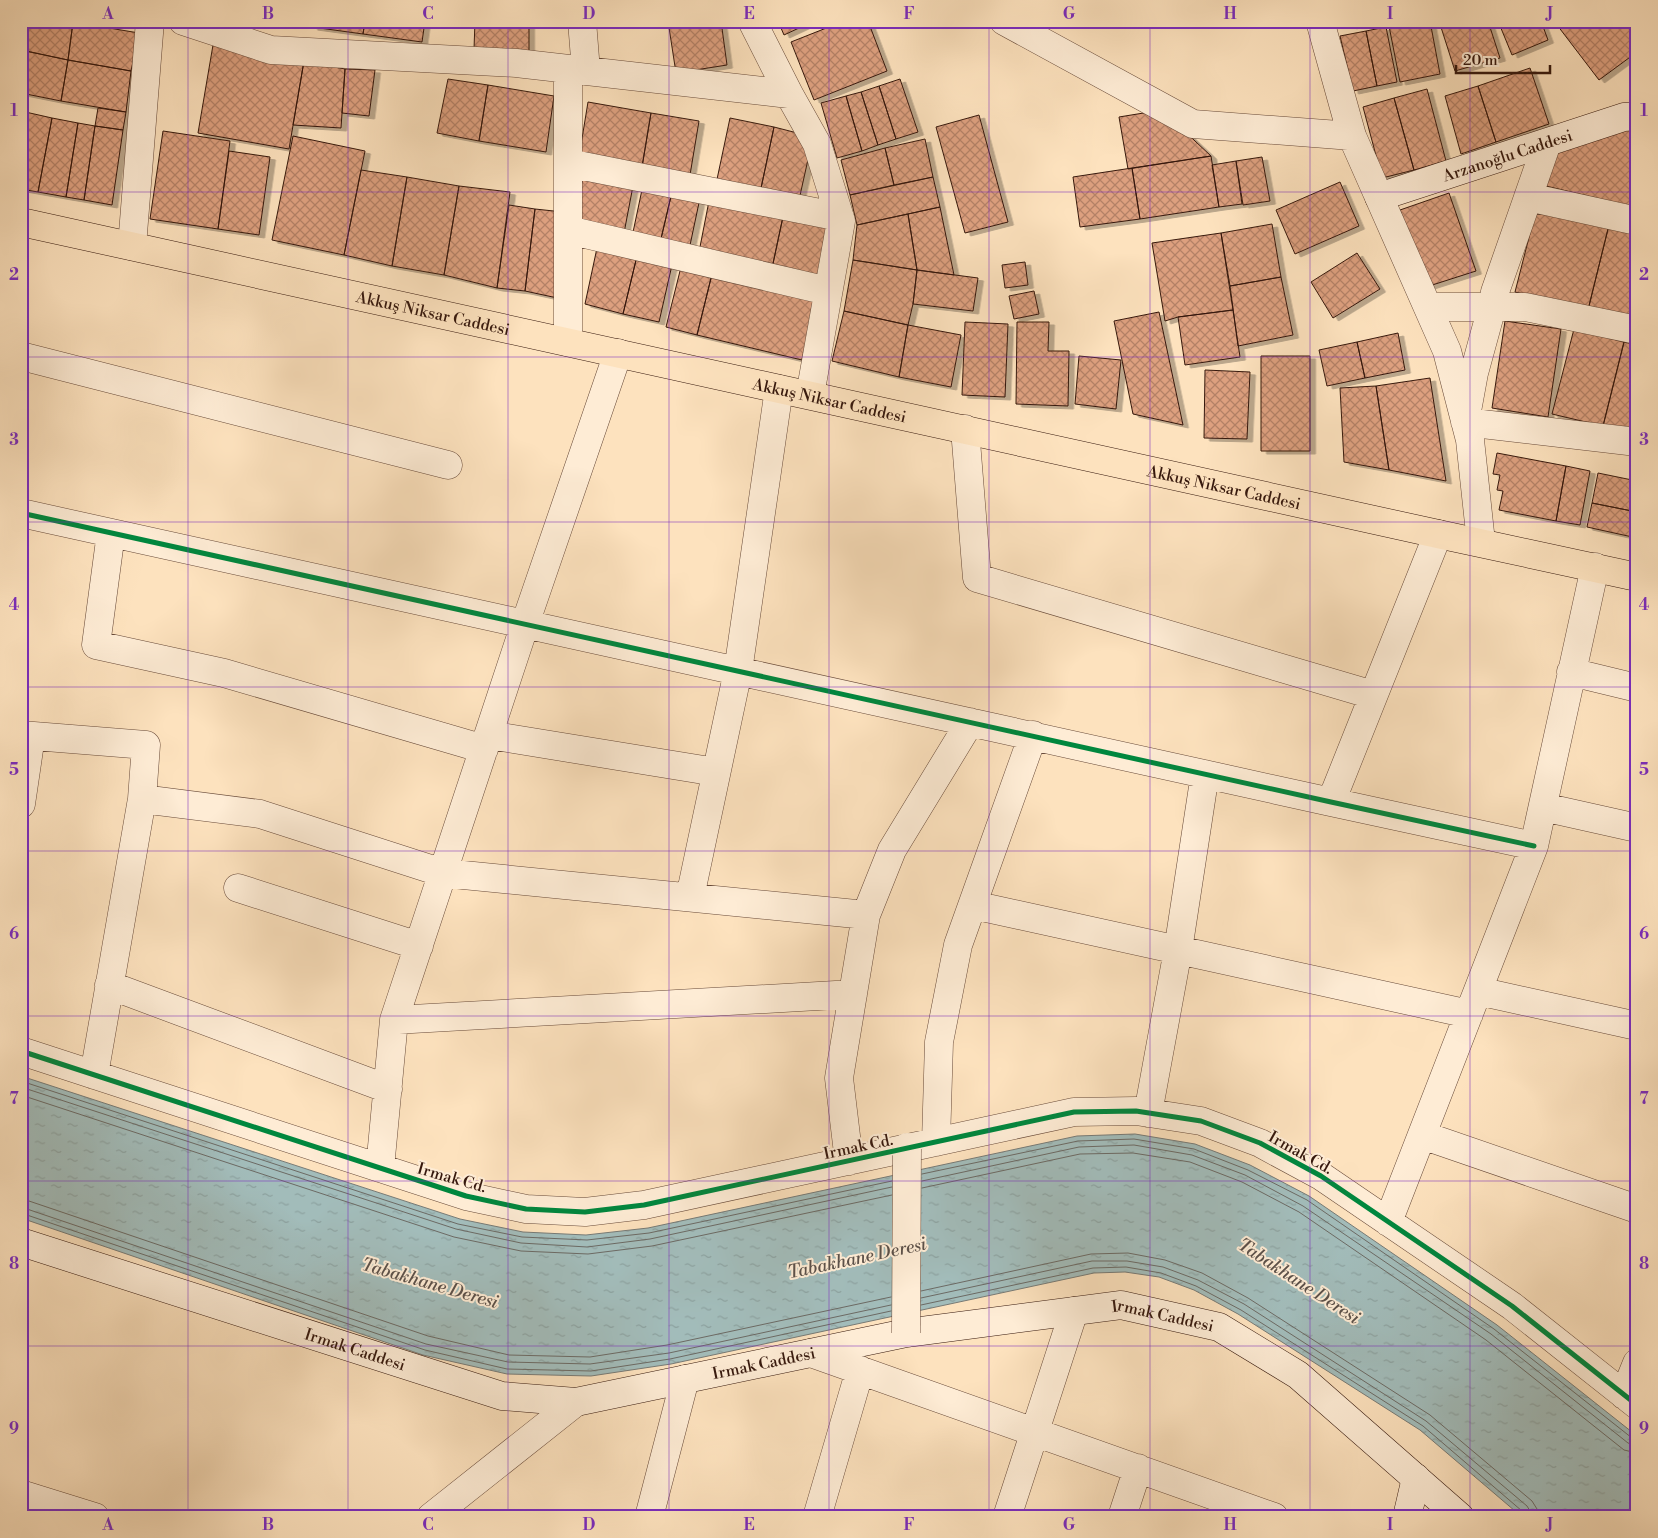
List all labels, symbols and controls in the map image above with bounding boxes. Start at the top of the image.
text: A [101,4,114,24]
text: B [262,4,274,24]
text: C [422,4,434,24]
text: D [583,4,596,24]
text: E [743,4,755,24]
text: F [903,4,915,24]
text: G [1063,4,1076,24]
text: H [1223,4,1237,24]
text: I [1387,4,1393,24]
text: J [1545,4,1553,24]
scale bar [1456,42,1549,74]
text: 20 m [1463,51,1498,70]
text: 1 [10,101,18,121]
text: 1 [1640,101,1648,121]
street label: Arzanoğlu Caddesi [1439,126,1575,187]
text: 2 [9,265,19,285]
text: 2 [1639,265,1649,285]
street label: Akkuş Niksar Caddesi [353,287,512,340]
street label: Akkuş Niksar Caddesi [750,374,908,428]
text: 3 [9,430,19,450]
text: 3 [1639,430,1649,450]
street label: Akkuş Niksar Caddesi [1144,461,1303,515]
text: 4 [9,595,20,615]
text: 4 [1639,595,1650,615]
text: 5 [9,760,19,780]
text: 5 [1639,760,1649,780]
text: 6 [9,924,19,944]
text: 6 [1639,924,1649,944]
text: 7 [9,1089,19,1109]
text: 7 [1639,1089,1649,1109]
street label: Irmak Cd. [1265,1127,1336,1179]
street label: Irmak Cd. [822,1130,895,1164]
street label: Irmak Cd. [415,1159,488,1197]
water label: Tabakhane Deresi [786,1232,929,1284]
water label: Tabakhane Deresi [1233,1233,1365,1330]
water label: Tabakhane Deresi [359,1253,501,1314]
text: 8 [9,1254,19,1274]
text: 8 [1639,1254,1649,1274]
street label: Irmak Caddesi [1110,1295,1216,1337]
street label: Irmak Caddesi [302,1324,408,1375]
street label: Irmak Caddesi [711,1343,817,1384]
text: 9 [9,1419,19,1439]
text: 9 [1639,1419,1649,1439]
text: A [101,1515,114,1535]
text: B [262,1515,274,1535]
text: C [422,1515,434,1535]
text: D [583,1515,596,1535]
text: E [743,1515,755,1535]
text: F [903,1515,915,1535]
text: G [1063,1515,1076,1535]
text: H [1223,1515,1237,1535]
text: I [1387,1515,1393,1535]
text: J [1545,1515,1553,1535]

